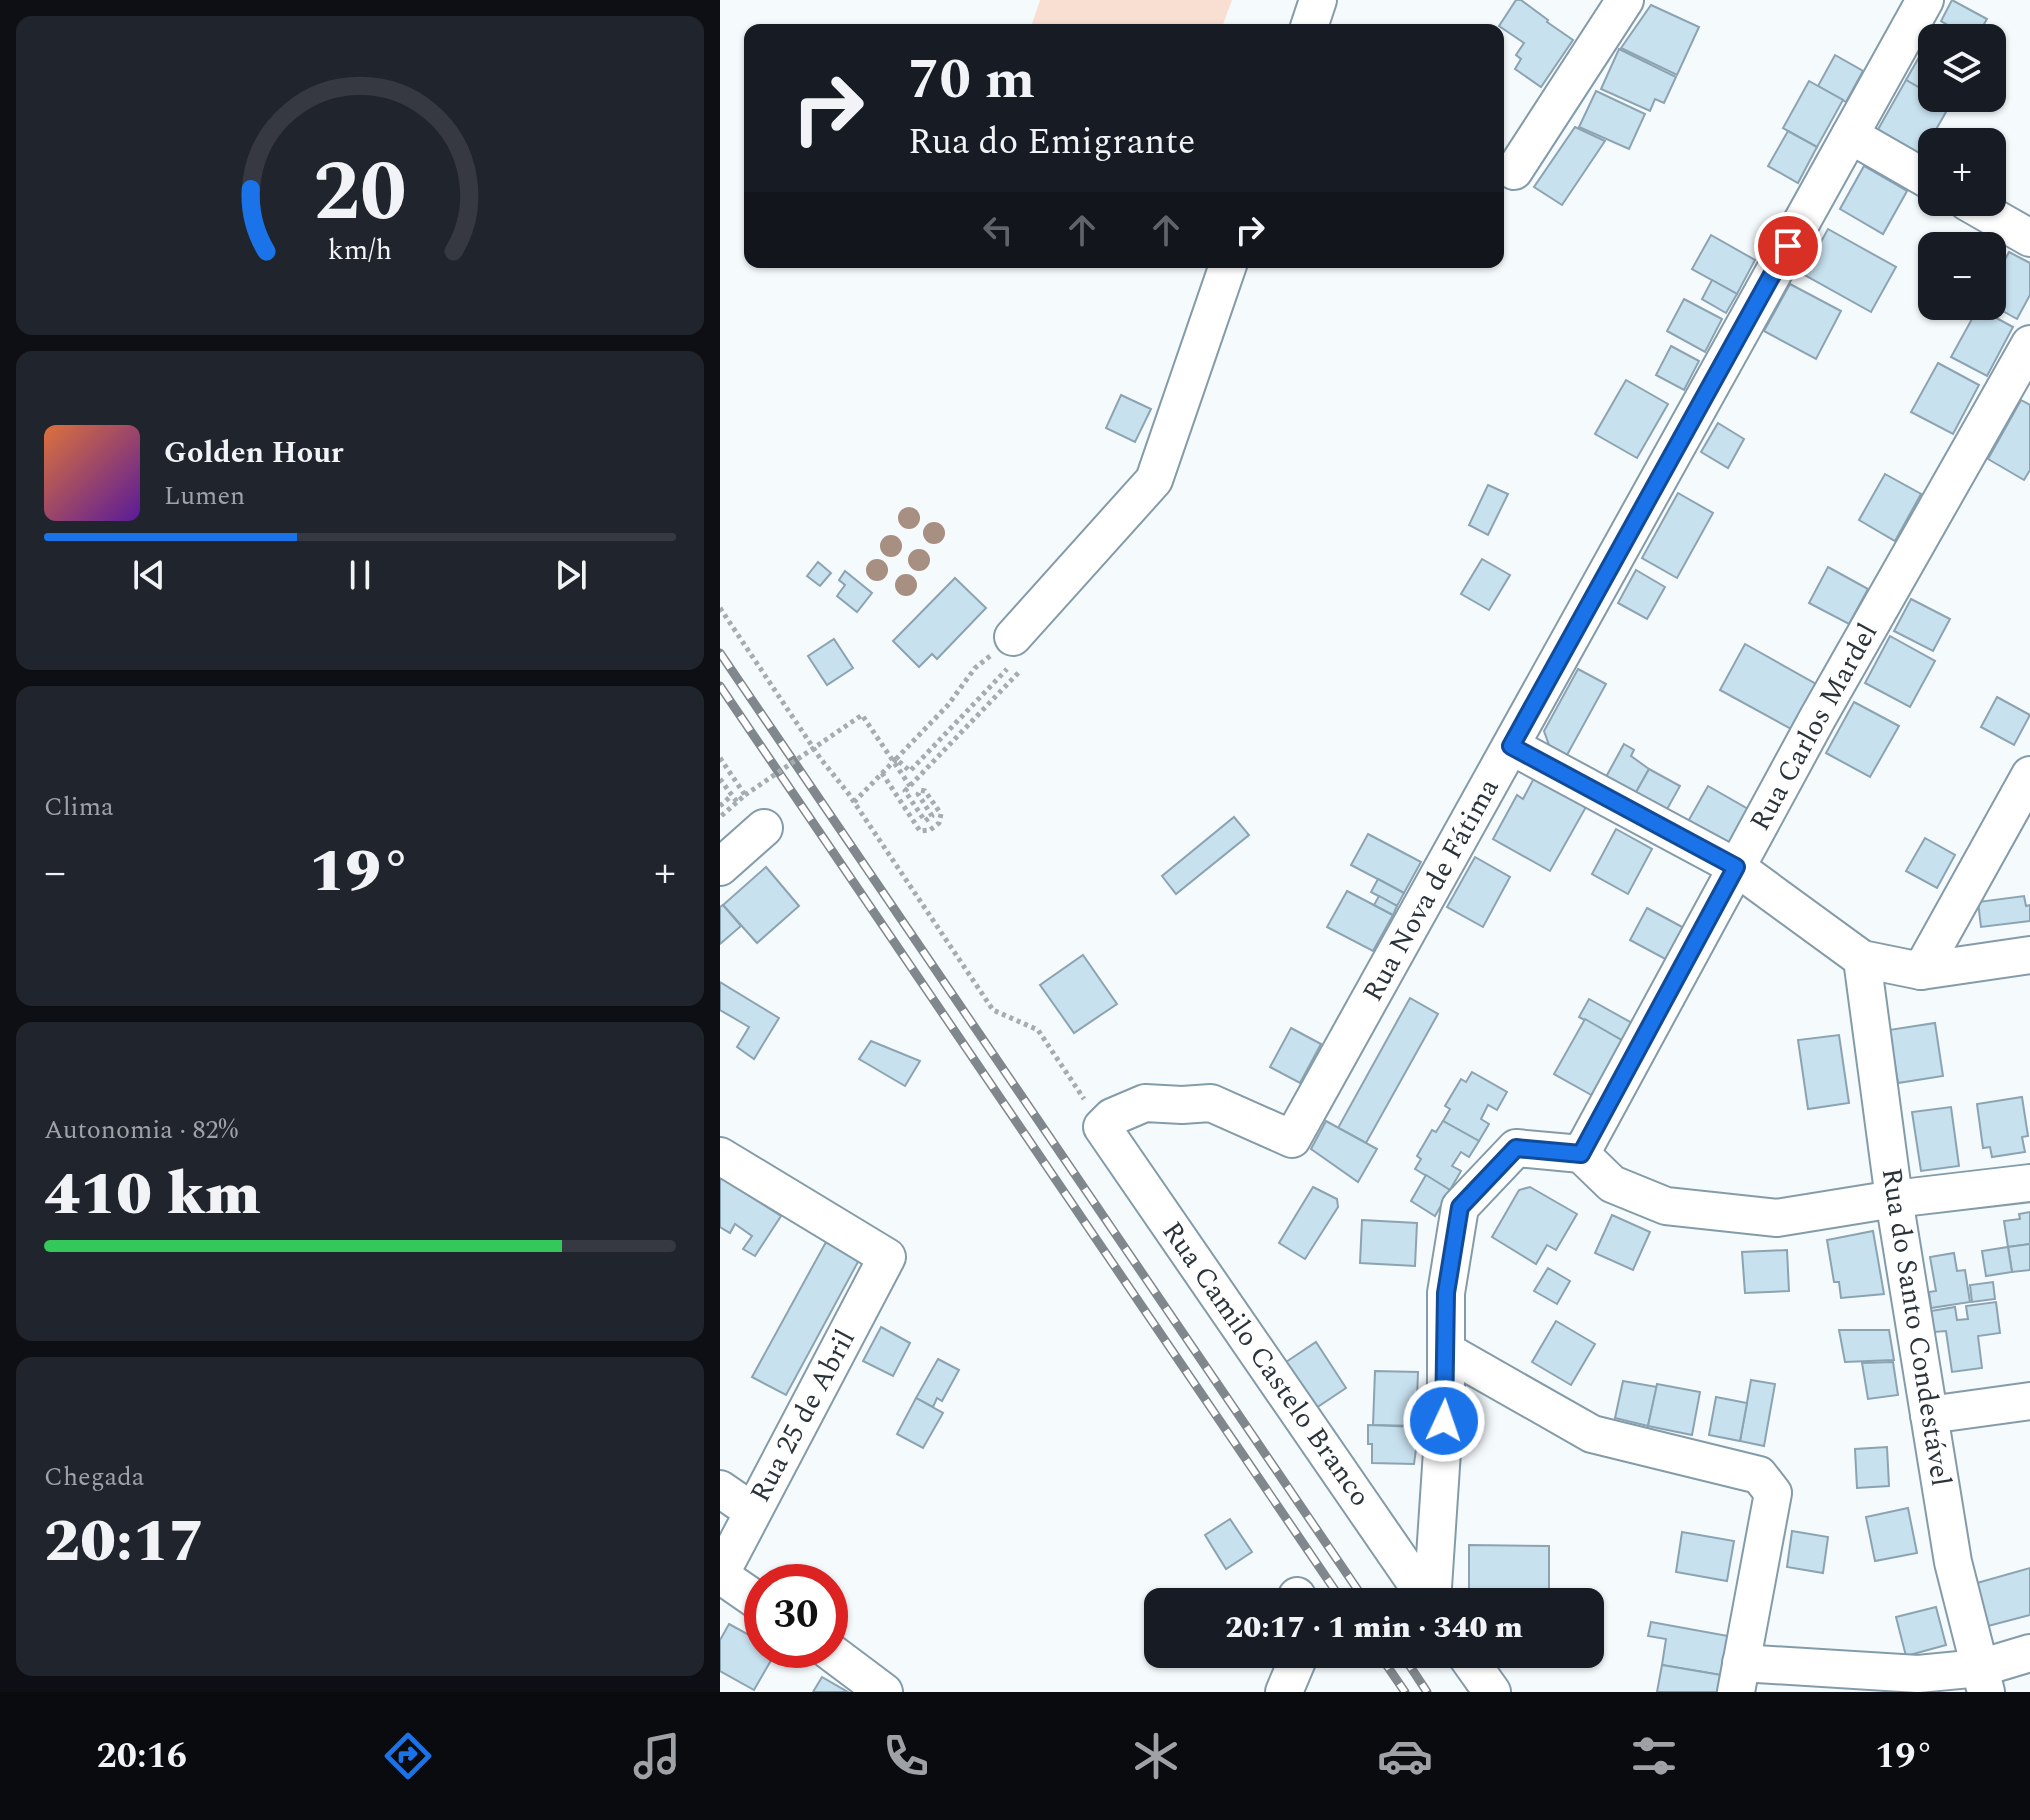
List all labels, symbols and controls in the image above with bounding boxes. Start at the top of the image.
map controls [1918,24,2006,320]
button: layers [1918,24,2006,112]
text: 70 m [908,38,1035,123]
icon: right [776,56,880,160]
text: Rua do Emigrante [908,115,1195,170]
button: + [1918,128,2006,216]
text: 20 [313,129,407,256]
icon: left [976,208,1020,252]
icon: ahead [1060,208,1104,252]
icon: ahead [1144,208,1188,252]
icon: right [1228,208,1272,252]
pin [1754,212,1822,280]
icon: arrive [1766,224,1810,268]
text: km/h [328,229,392,272]
button: − [1918,232,2006,320]
text: Golden Hour [164,430,344,476]
text: Lumen [164,476,245,516]
icon: previous [127,553,171,597]
icon: pause [338,553,382,597]
icon: next [549,553,593,597]
street label: Rua Carlos Mardel [1739,615,1889,839]
street label: Rua Nova de Fátima [1352,770,1510,1009]
text: Clima [44,787,114,827]
text: 19° [309,826,411,918]
text: − [44,839,66,906]
text: + [654,839,676,906]
text: Autonomia · 82% [44,1110,238,1150]
text: 410 km [44,1149,261,1241]
street label: Rua do Santo Condestável [1870,1165,1962,1489]
street label: Rua Camilo Castelo Branco [1151,1212,1381,1516]
street label: Rua 25 de Abril [739,1322,867,1510]
position arrow [1402,1379,1486,1463]
text: Chegada [44,1457,145,1497]
text: 20:17 [44,1496,205,1588]
speed limit sign: 30 [744,1564,848,1668]
text: 20:17 · 1 min · 340 m [1225,1605,1523,1651]
icon: directions [380,1728,436,1784]
icon: music [629,1728,685,1784]
icon: phone [878,1728,934,1784]
icon: climate [1128,1728,1184,1784]
icon: car [1377,1728,1433,1784]
icon: filters [1626,1728,1682,1784]
text: 20:16 [97,1729,187,1784]
text: 19° [1875,1729,1933,1784]

